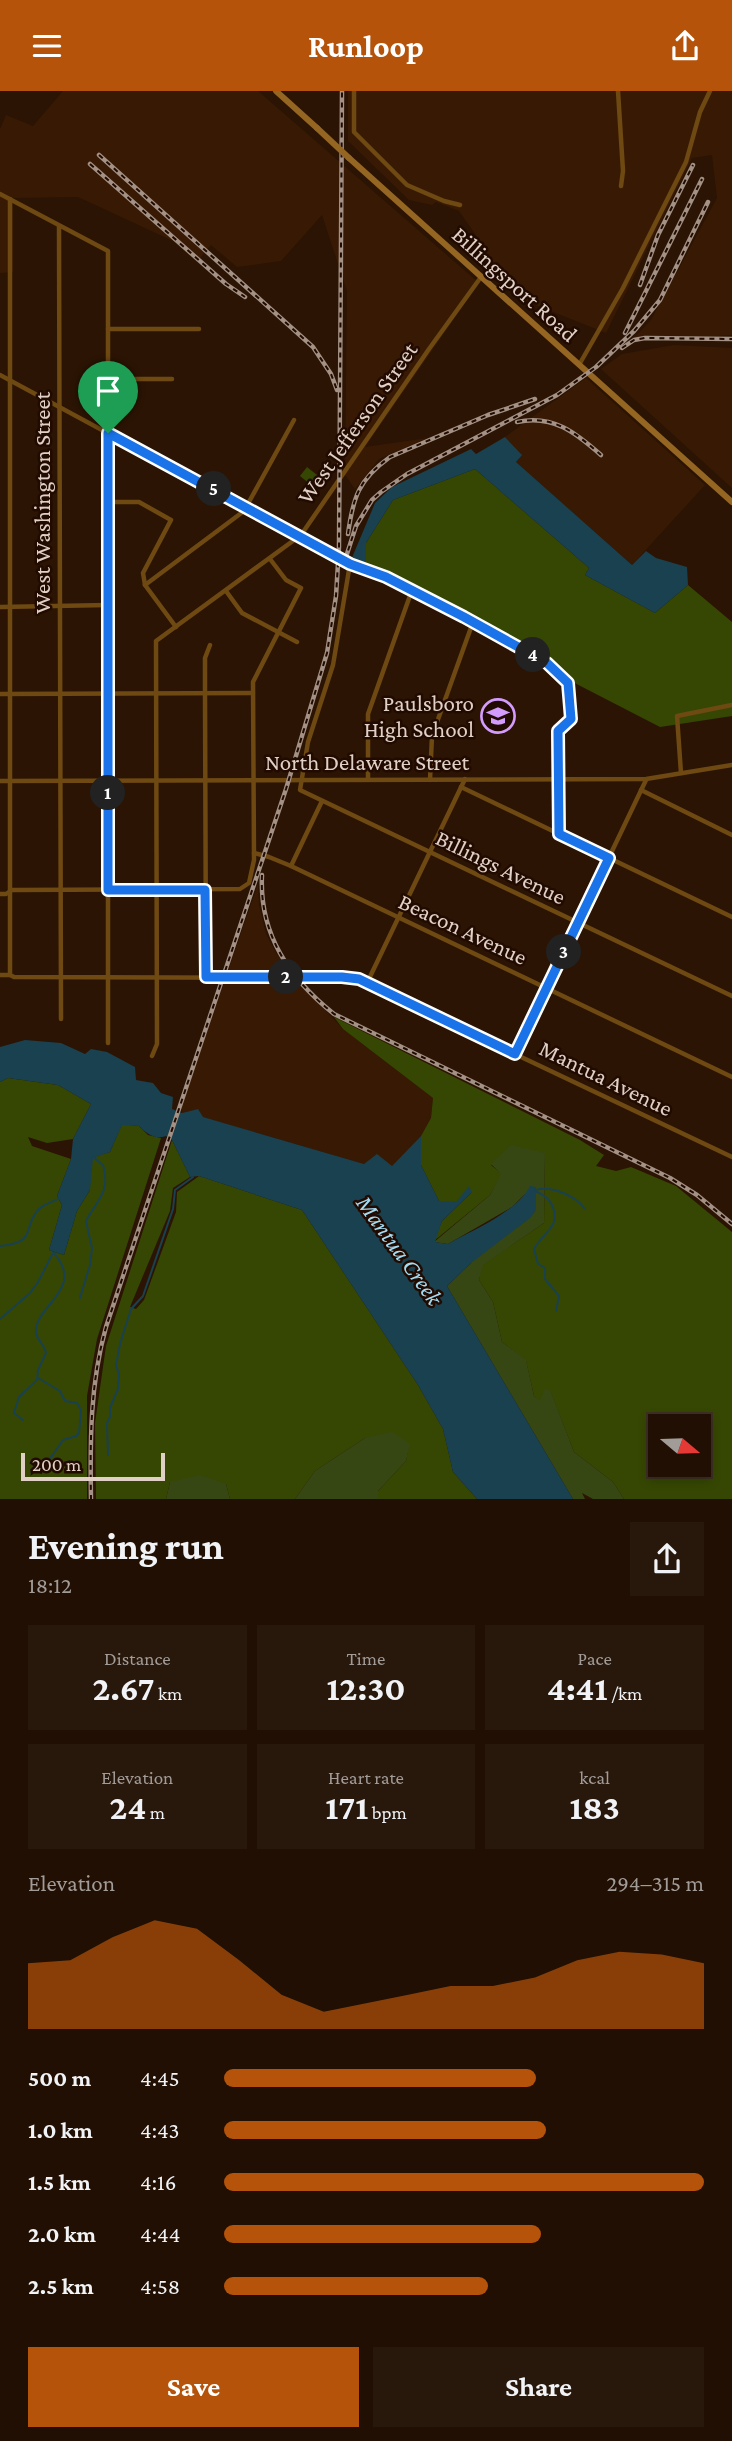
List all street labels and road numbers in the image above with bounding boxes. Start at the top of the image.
street label: Billingsport Road [447,221,583,347]
street label: West Jefferson Street [292,337,423,509]
street label: West Washington Street [29,392,55,614]
street label: North Delaware Street [265,749,469,775]
street label: Billings Avenue [432,824,570,910]
street label: Beacon Avenue [395,888,531,970]
street label: Mantua Avenue [535,1035,677,1121]

